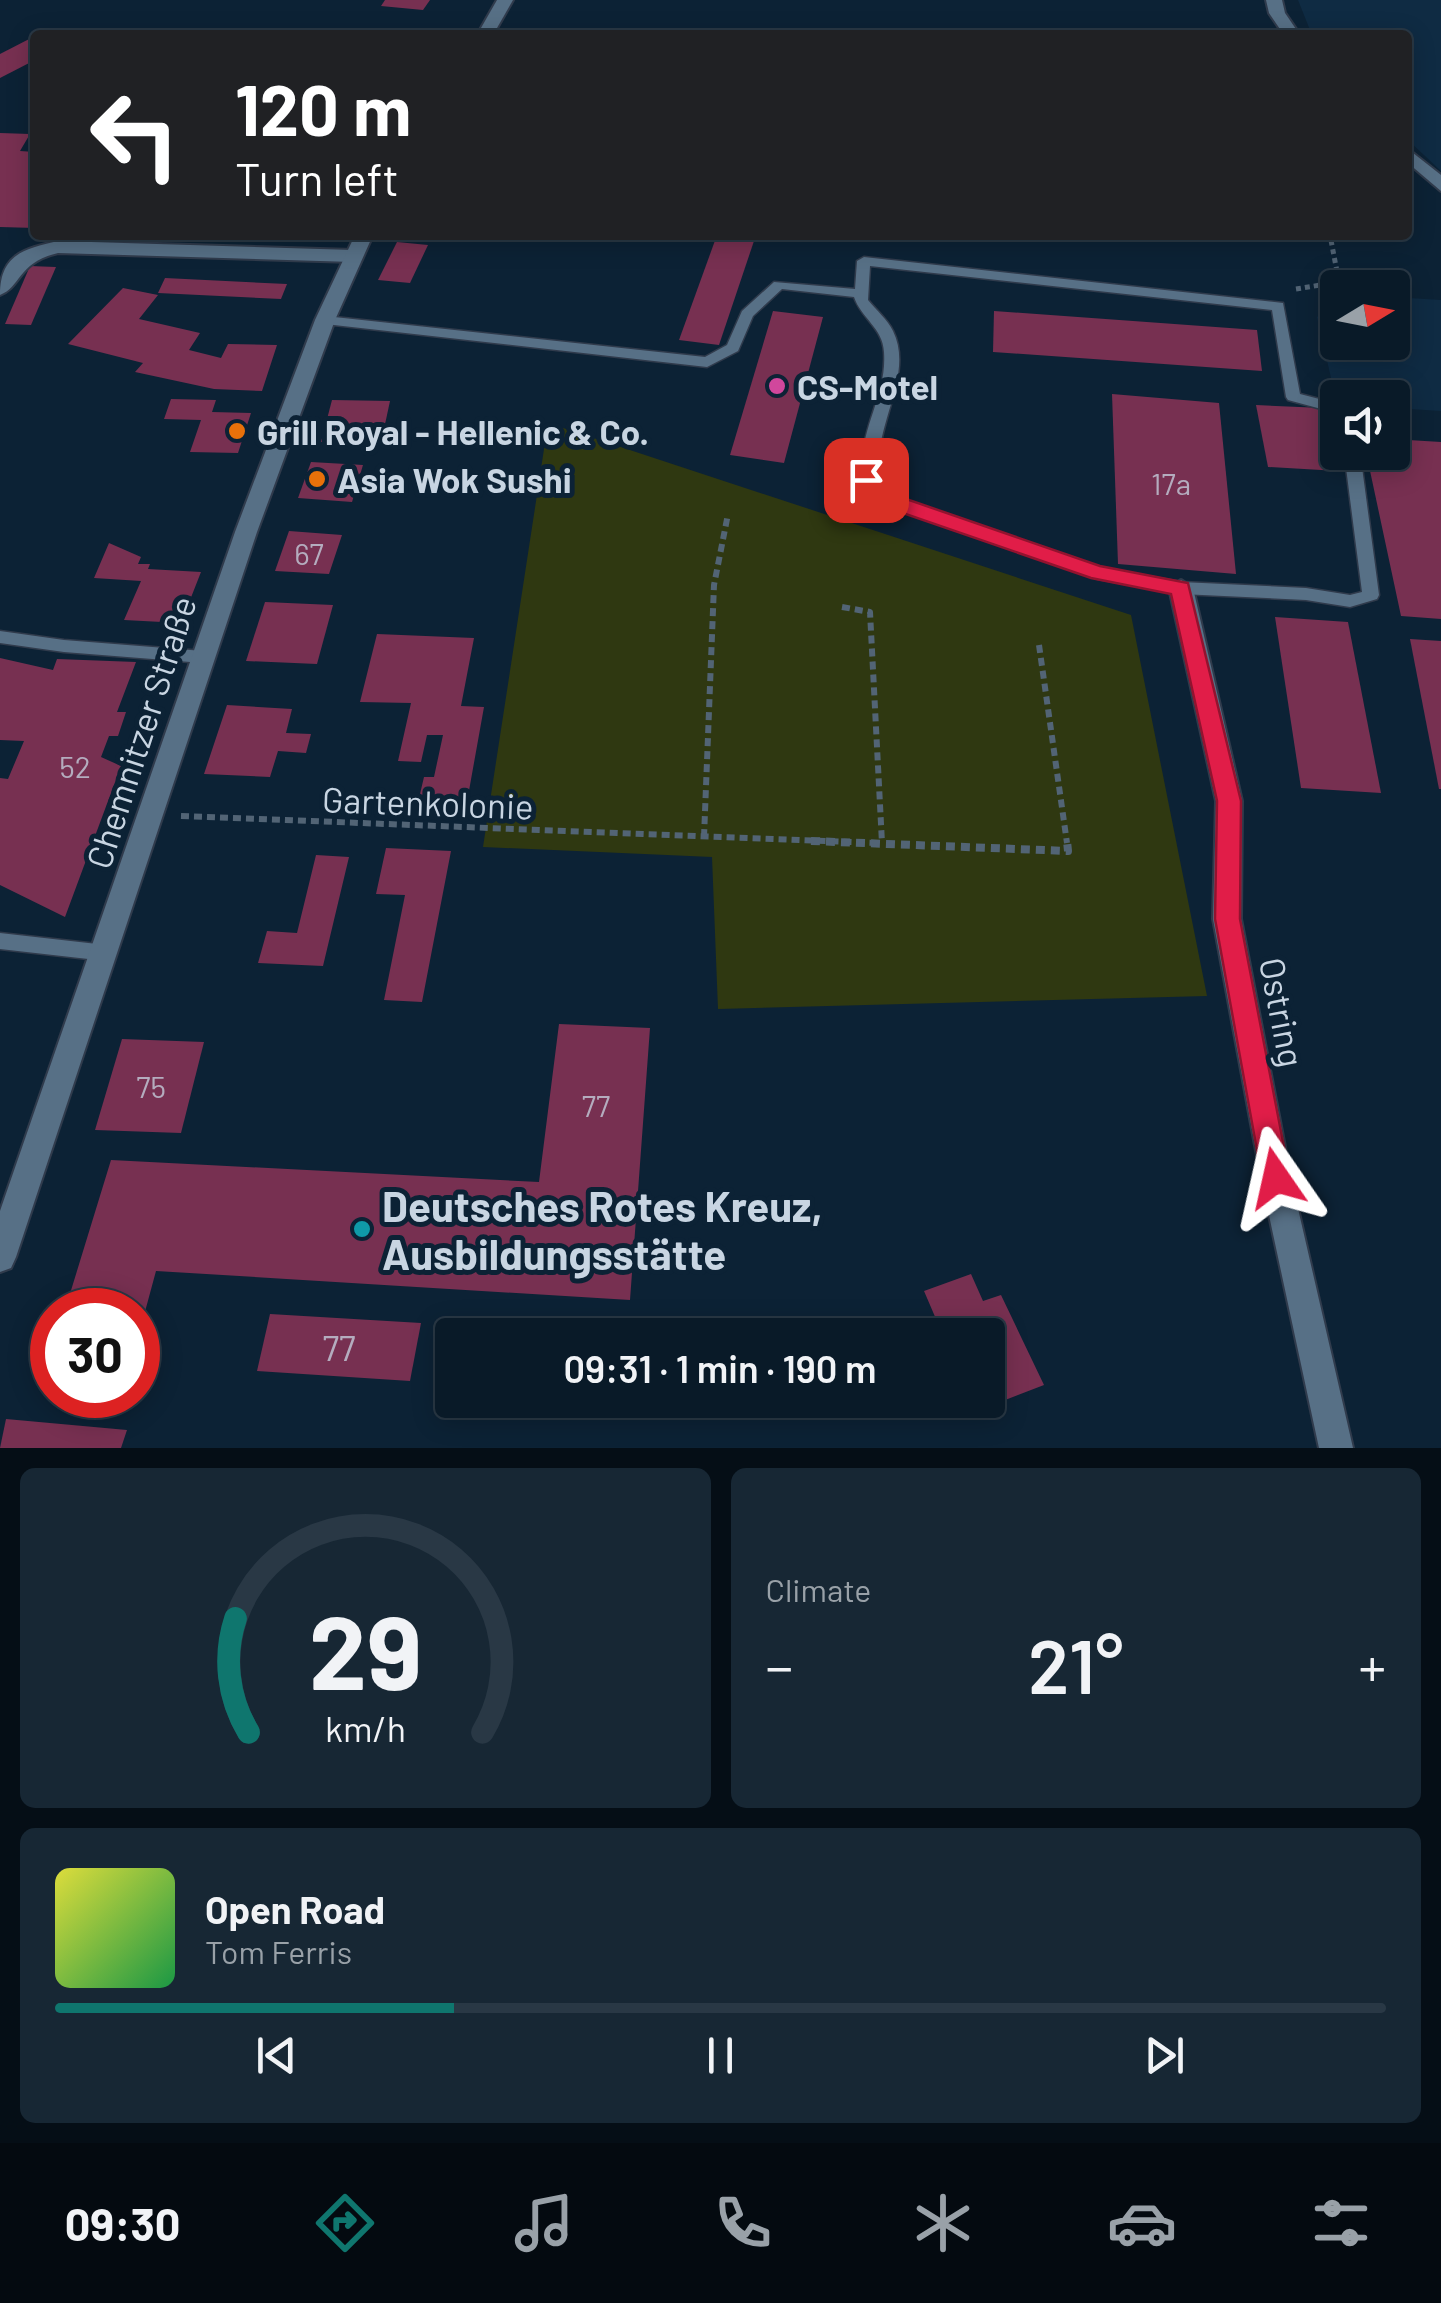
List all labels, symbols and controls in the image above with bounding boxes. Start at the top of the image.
text: 120 m [235,66,411,150]
icon: left [70,70,200,200]
text: Turn left [235,151,399,205]
north arrow [1320,270,1410,360]
map controls [1320,270,1410,470]
place label: CS-Motel [797,365,938,407]
marker: CS-Motel [766,375,788,397]
button: sound [1320,380,1410,470]
place label: Grill Royal - Hellenic & Co. [257,410,649,452]
marker: Grill Royal - Hellenic & Co. [226,420,248,442]
pin [824,438,909,523]
icon: arrive [839,453,894,508]
place label: Asia Wok Sushi [337,458,572,500]
house number: 17a [1151,465,1191,501]
marker: Asia Wok Sushi [306,468,328,490]
house number: 67 [294,535,324,571]
street label: Chemnitzer Straße [76,591,204,873]
house number: 52 [59,748,91,784]
street label: Gartenkolonie [322,777,534,827]
street label: Ostring [1252,954,1314,1070]
house number: 75 [136,1068,166,1104]
house number: 77 [582,1087,610,1123]
position arrow [1224,1126,1328,1230]
place label: Deutsches Rotes Kreuz, Ausbildungsstätte [382,1180,823,1279]
marker: Deutsches Rotes Kreuz, Ausbildungsstätte [351,1218,373,1240]
speed limit sign: 30 [30,1288,160,1418]
house number: 77 [322,1326,356,1368]
text: 09:31 · 1 min · 190 m [563,1345,877,1391]
text: Climate [766,1570,871,1608]
text: 29 [309,1586,422,1711]
text: 21° [1028,1619,1123,1709]
text: − [766,1632,793,1698]
text: + [1358,1632,1386,1698]
text: km/h [325,1706,406,1749]
text: Open Road [205,1886,385,1932]
text: Tom Ferris [205,1932,352,1970]
icon: previous [249,2028,304,2083]
icon: pause [693,2028,748,2083]
icon: next [1137,2028,1192,2083]
icon: directions [310,2188,380,2258]
icon: music [509,2188,579,2258]
icon: phone [708,2188,778,2258]
icon: climate [908,2188,978,2258]
icon: car [1107,2188,1177,2258]
icon: filters [1306,2188,1376,2258]
text: 09:30 [65,2196,181,2250]

